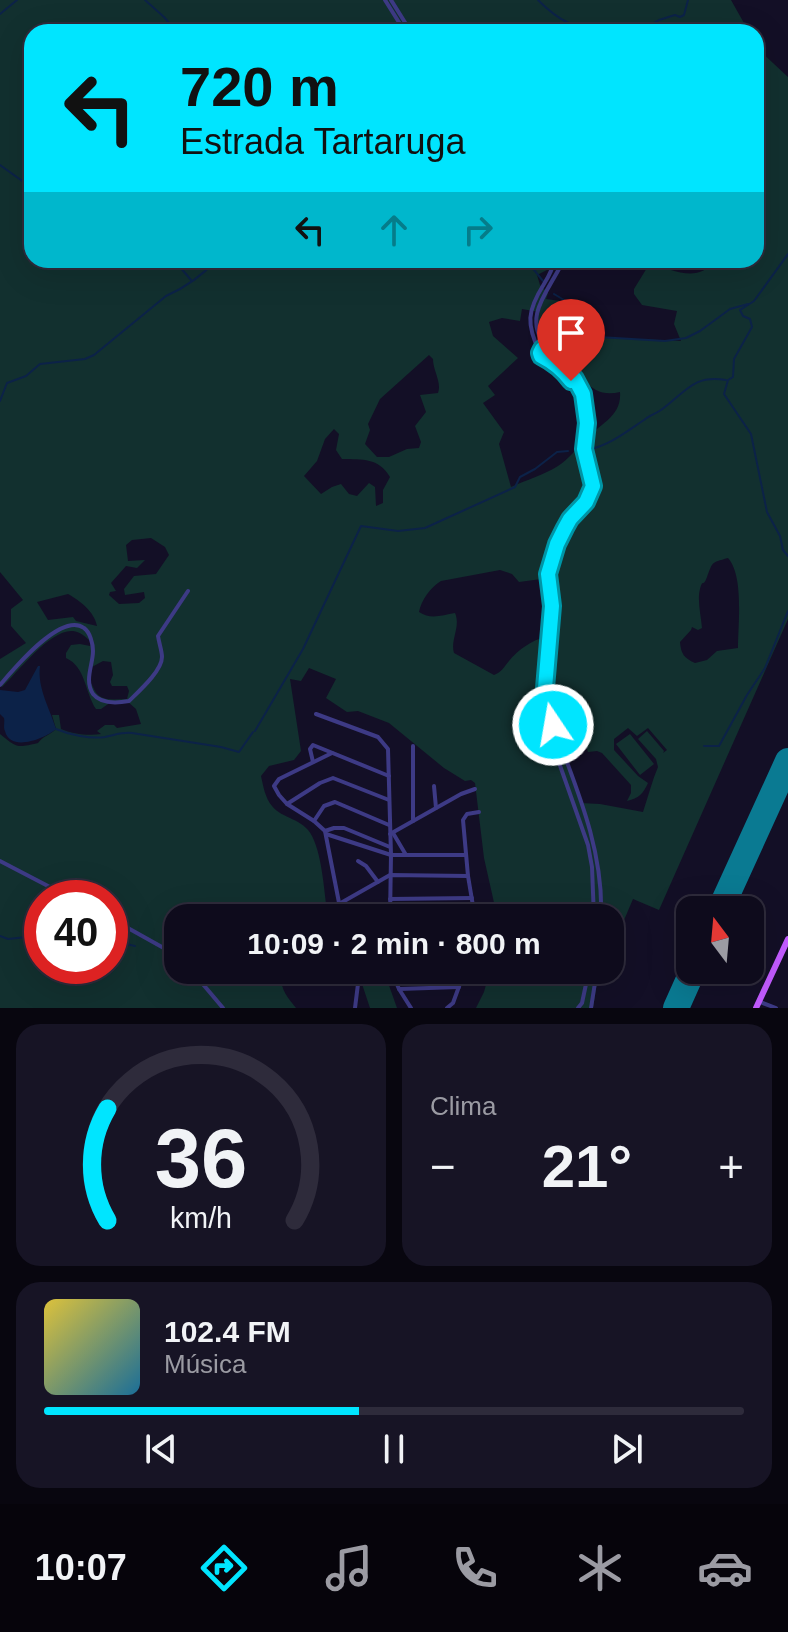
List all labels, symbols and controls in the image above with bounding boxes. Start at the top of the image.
text: 720 m [180,55,339,118]
icon: left [48,56,152,160]
text: Estrada Tartaruga [180,121,466,162]
icon: left [288,208,332,252]
icon: ahead [372,208,416,252]
icon: right [456,208,500,252]
pin [537,299,605,381]
icon: arrive [549,311,593,355]
position arrow [511,683,595,767]
speed limit sign: 40 [24,880,128,984]
north arrow [676,896,764,984]
map controls [676,896,764,984]
text: 10:09 · 2 min · 800 m [247,927,541,960]
text: Clima [430,1091,496,1121]
text: 36 [155,1112,247,1205]
text: 21° [542,1133,632,1200]
text: − [430,1142,456,1191]
text: + [718,1142,744,1191]
text: km/h [170,1202,232,1234]
text: 102.4 FM [164,1315,291,1348]
text: Música [164,1349,246,1379]
icon: previous [139,1427,183,1471]
icon: pause [372,1427,416,1471]
icon: next [605,1427,649,1471]
icon: directions [196,1540,252,1596]
icon: music [321,1540,377,1596]
icon: phone [447,1540,503,1596]
icon: climate [572,1540,628,1596]
icon: car [697,1540,753,1596]
text: 10:07 [35,1547,127,1588]

